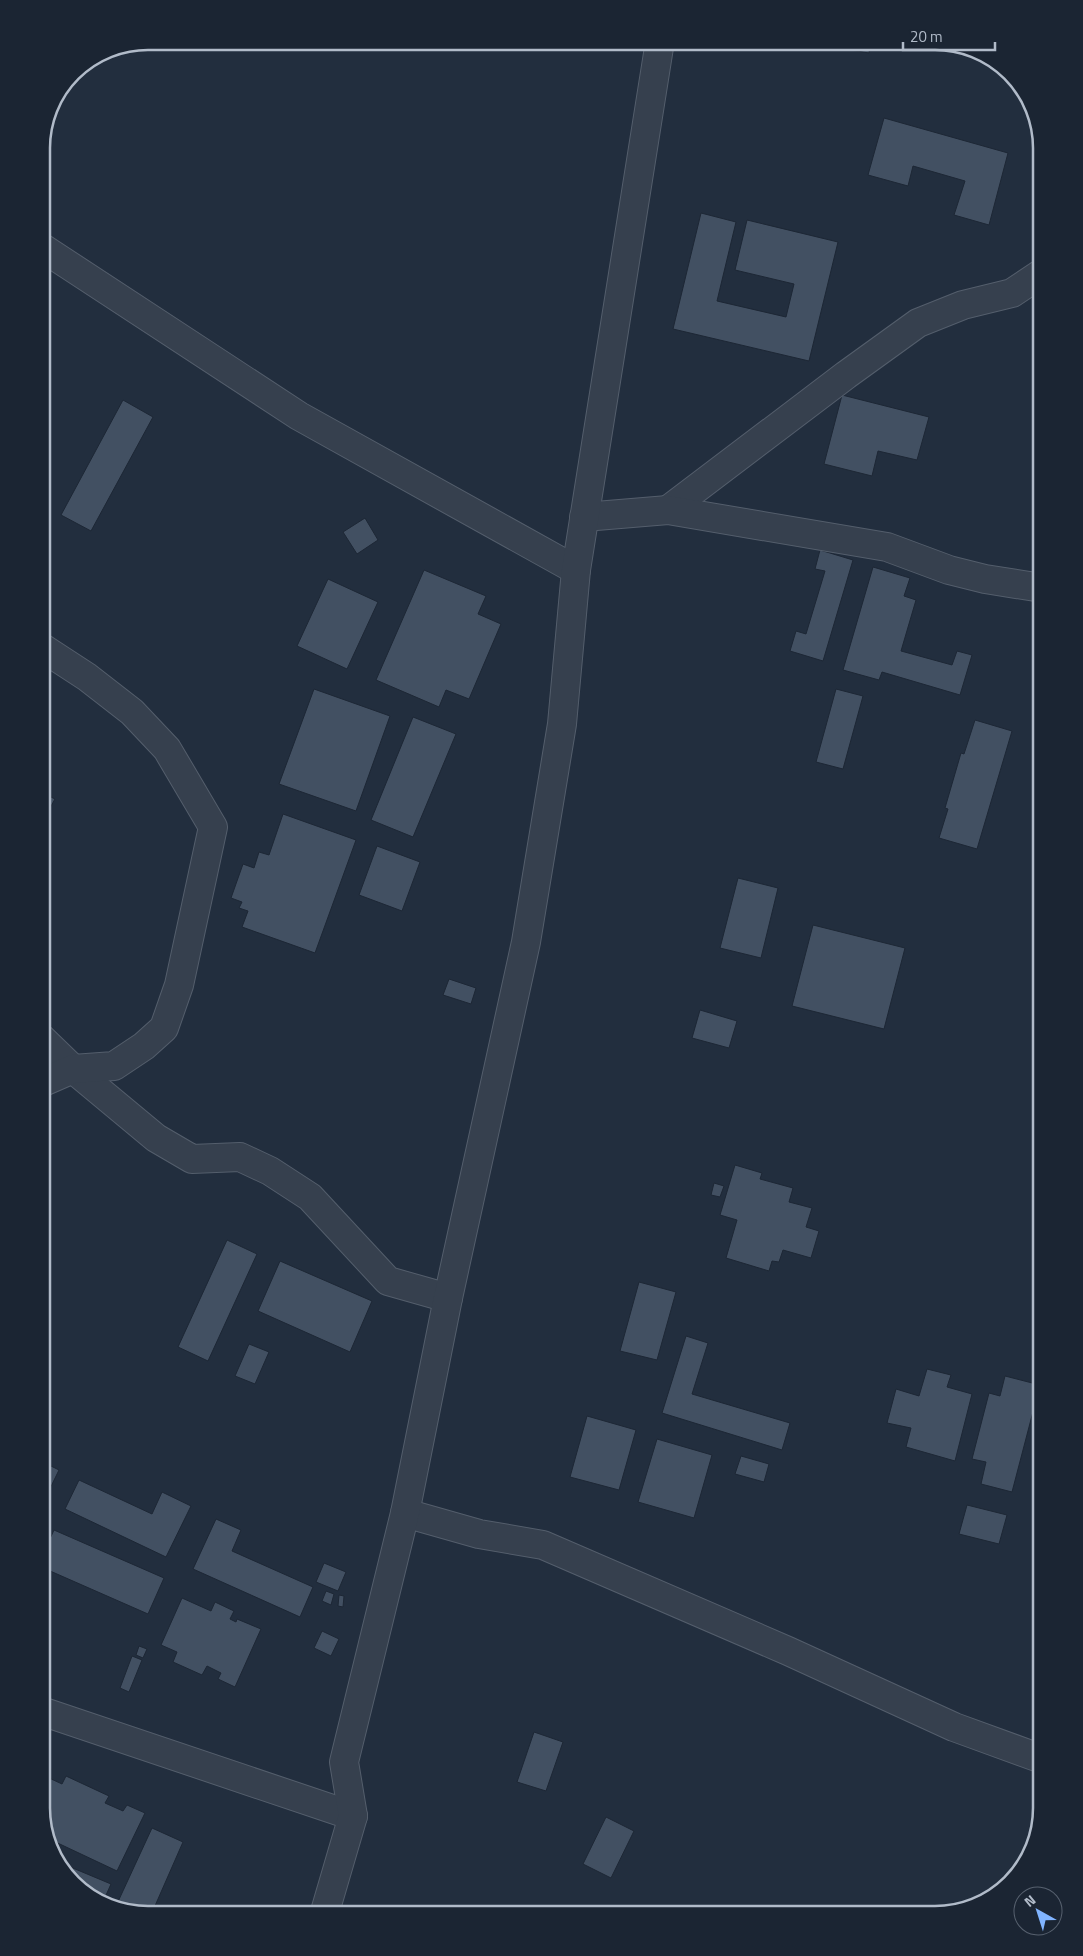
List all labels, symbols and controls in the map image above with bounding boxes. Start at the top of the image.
scale bar [903,20,996,52]
text: 20 m [910,25,943,48]
north arrow [1013,1886,1063,1936]
text: N [1019,1889,1040,1912]

